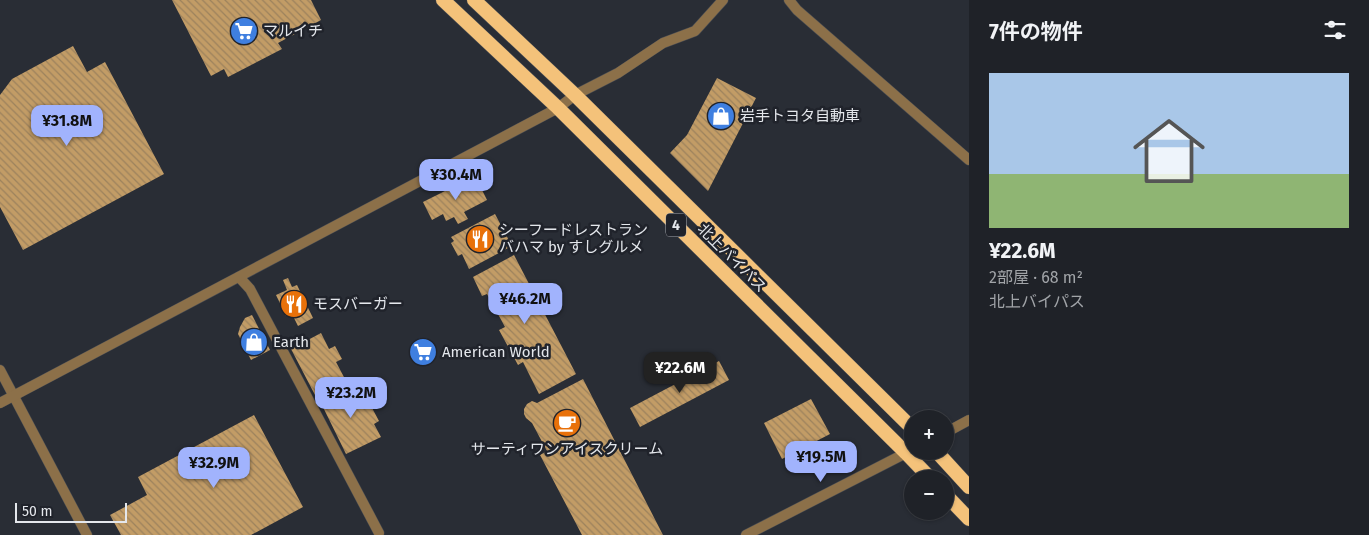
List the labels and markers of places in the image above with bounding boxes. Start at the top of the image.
supermarket icon: マルイチ [229,16,259,46]
place label: マルイチ [263,22,323,40]
shop icon: 岩手トヨタ自動車 [706,101,736,131]
pin: ¥31.8M [26,104,108,147]
place label: 岩手トヨタ自動車 [740,107,860,125]
pin: ¥30.4M [415,158,497,201]
place label: シーフードレストラン バハマ by すしグルメ [499,221,648,256]
restaurant icon: シーフードレストラン バハマ by すしグルメ [465,224,495,254]
pin: ¥46.2M [484,282,566,325]
restaurant icon: モスバーガー [279,289,309,319]
place label: モスバーガー [313,295,403,313]
shop icon: Earth [239,327,269,357]
place label: Earth [273,333,309,351]
supermarket icon: American World [408,337,438,367]
place label: American World [442,343,550,361]
pin: ¥22.6M [639,352,721,394]
pin: ¥23.2M [310,376,392,419]
cafe icon: サーティワンアイスクリーム [552,408,582,438]
place label: サーティワンアイスクリーム [471,440,663,458]
pin: ¥19.5M [780,440,862,483]
pin: ¥32.9M [173,446,255,489]

